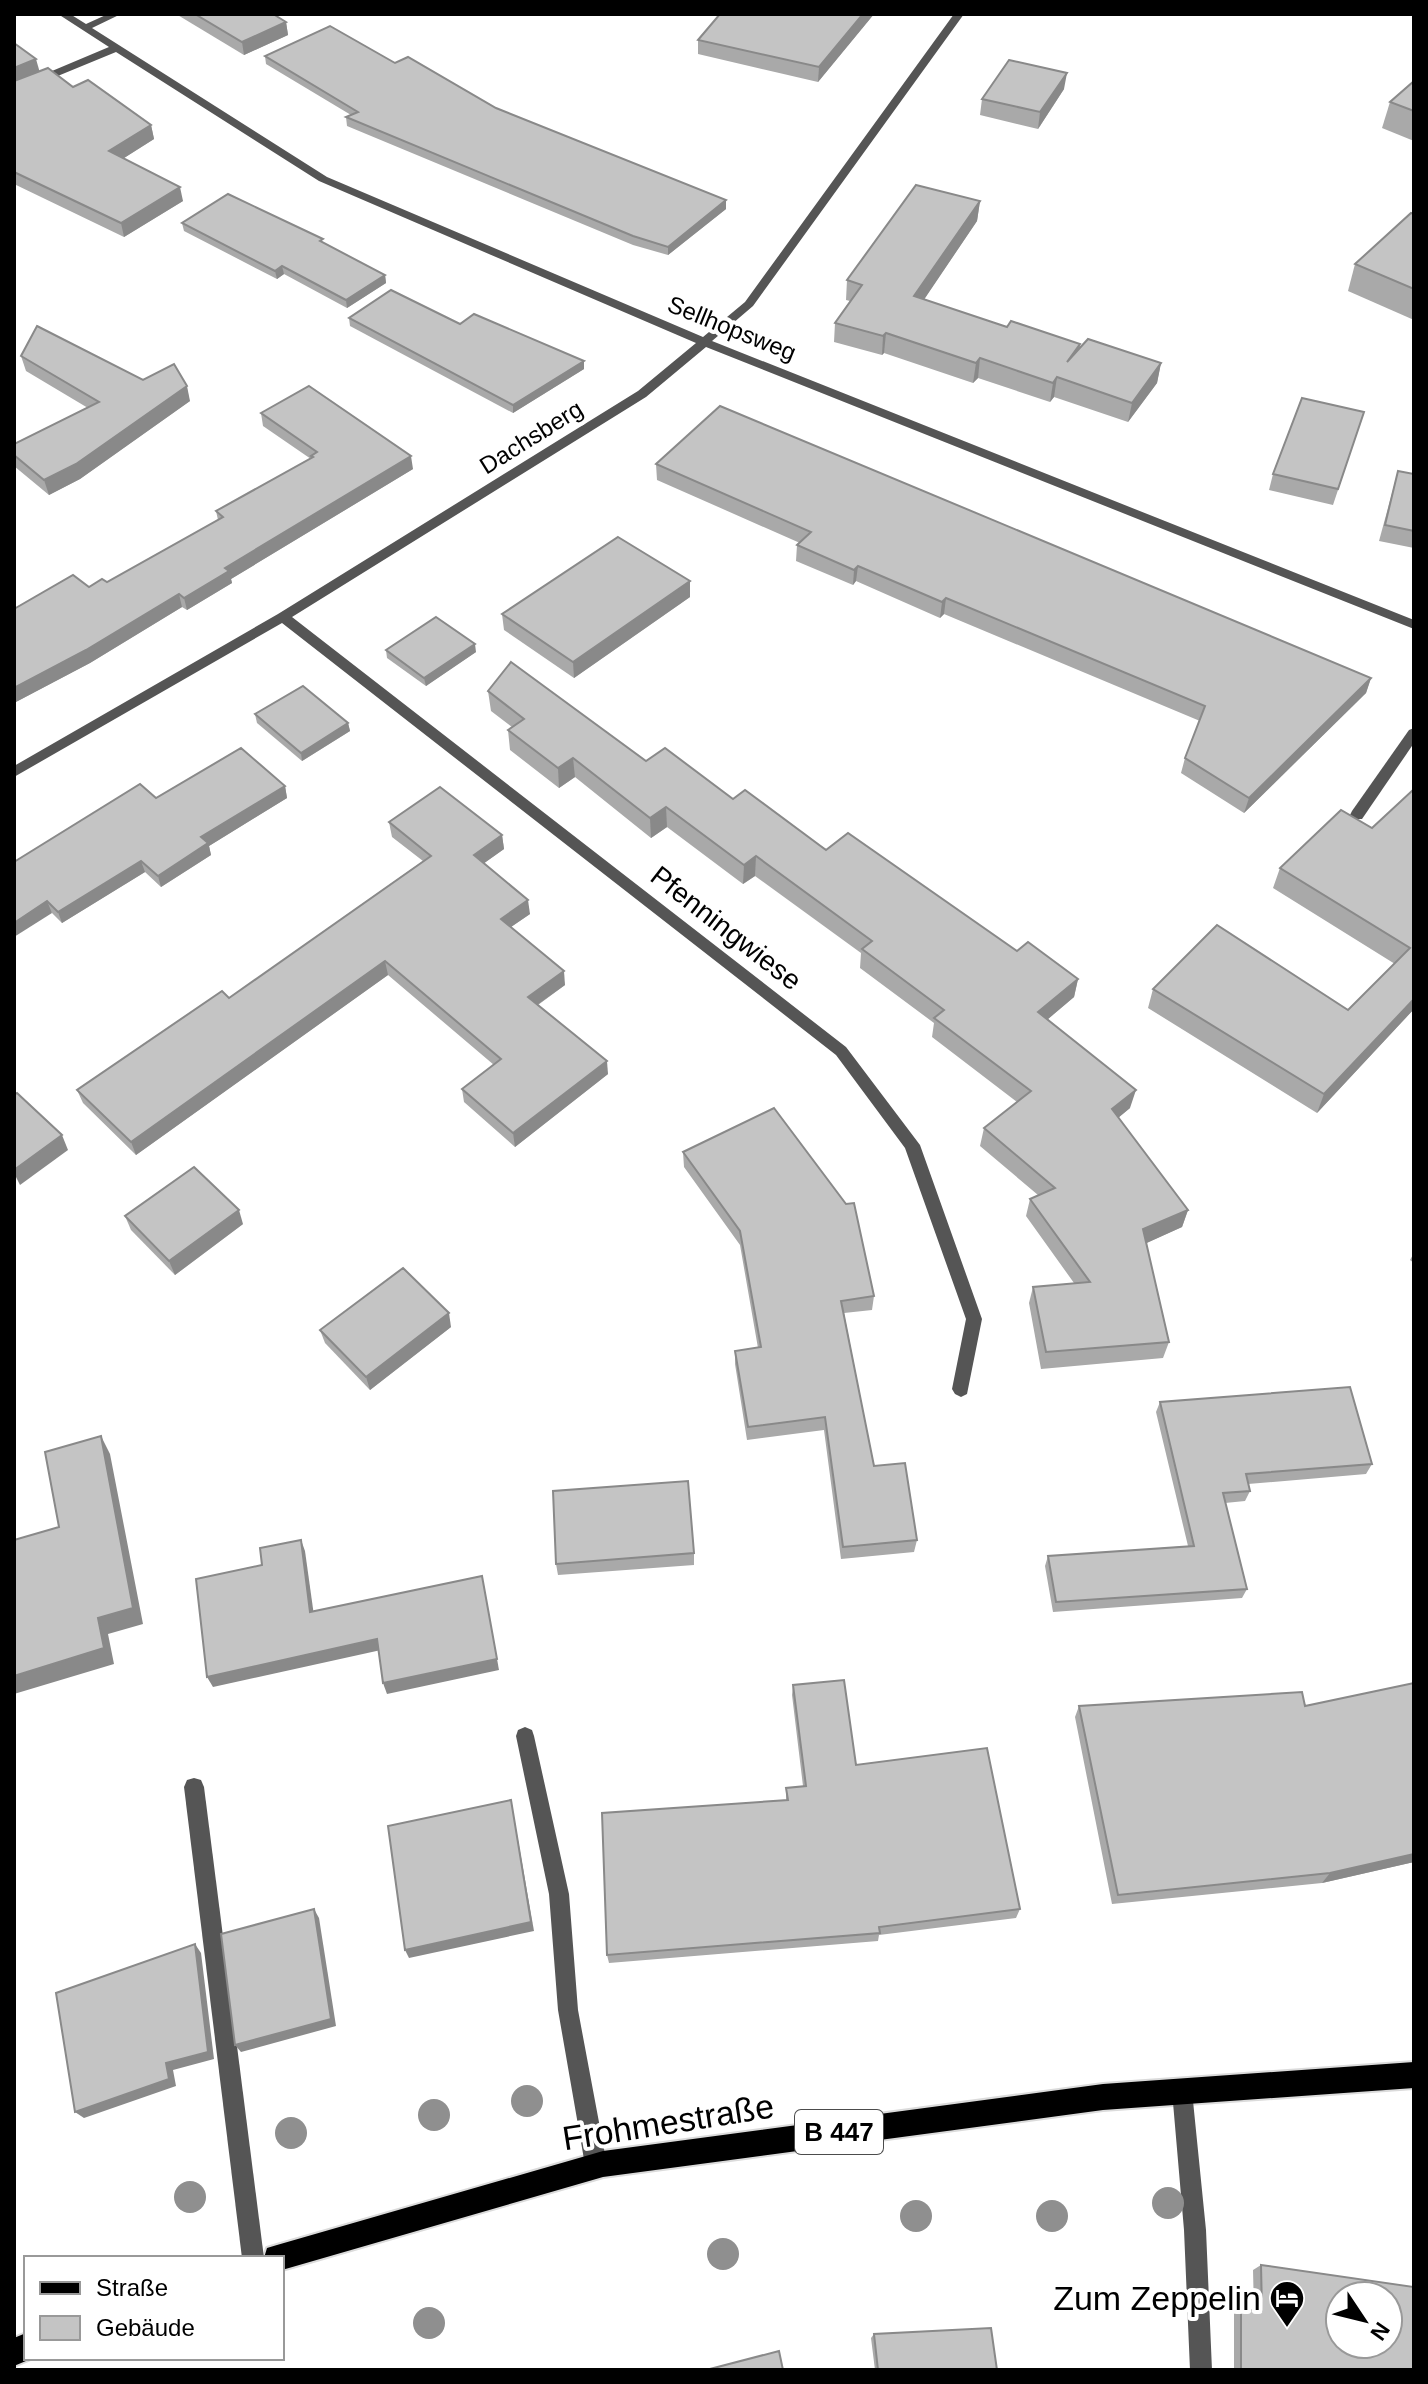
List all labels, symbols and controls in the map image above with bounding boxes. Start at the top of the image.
street label: Sellhopsweg [664,290,800,366]
street label: Dachsberg [475,395,587,479]
street label: Pfenningwiese [645,860,807,996]
street label: Frohmestraße [560,2087,776,2157]
road number: B 447 [795,2110,883,2154]
legend [24,2256,284,2360]
text: Straße [96,2274,168,2301]
place label: Zum Zeppelin [1053,2279,1261,2317]
hotel icon: Zum Zeppelin [1268,2279,1306,2329]
north arrow [1324,2280,1404,2360]
text: Gebäude [96,2314,195,2341]
text: N [1365,2318,1395,2345]

